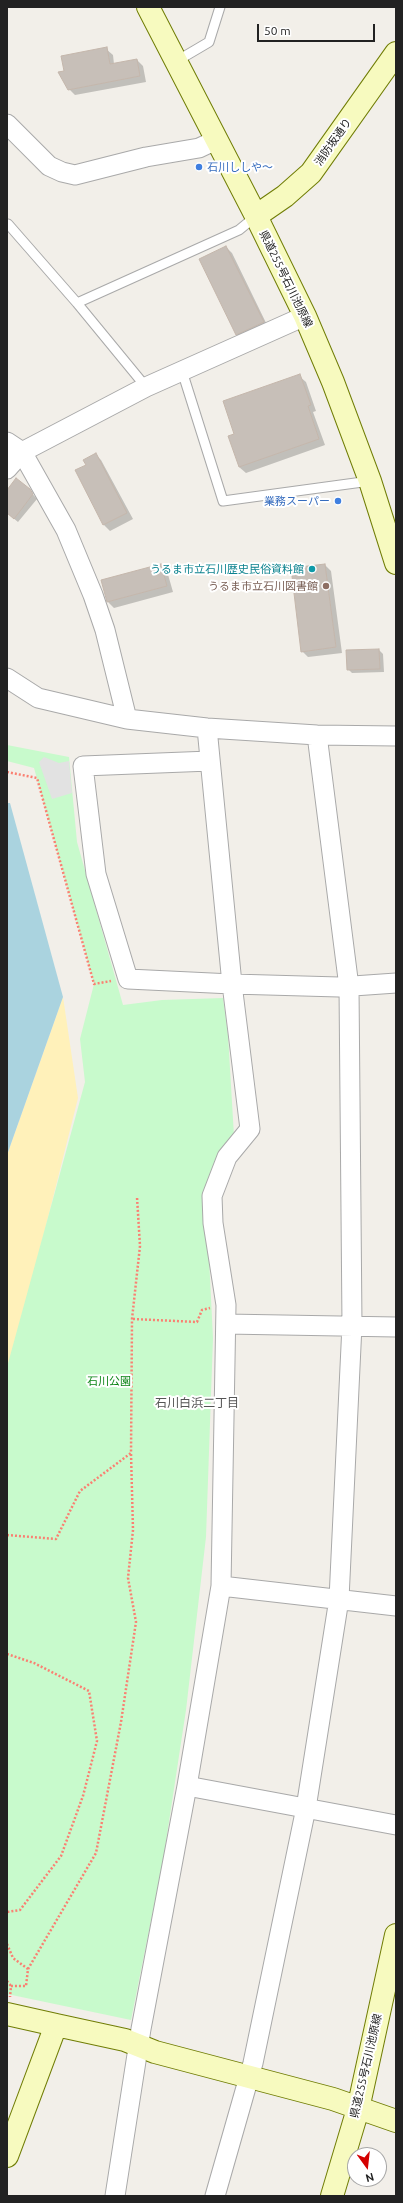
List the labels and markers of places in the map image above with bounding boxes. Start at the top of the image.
place label: 石川ししや〜 [207,160,273,174]
marker: 石川ししや〜 [194,162,204,172]
place label: 業務スーパー [264,494,330,508]
marker: 業務スーパー [333,496,343,506]
place label: うるま市立石川歴史民俗資料館 [150,562,304,576]
marker: うるま市立石川歴史民俗資料館 [307,564,317,574]
place label: うるま市立石川図書館 [208,579,318,593]
marker: うるま市立石川図書館 [321,581,331,591]

